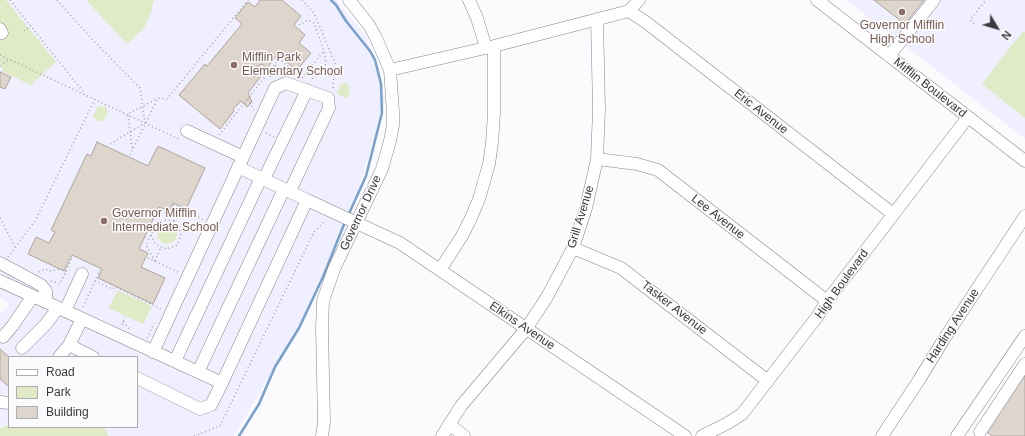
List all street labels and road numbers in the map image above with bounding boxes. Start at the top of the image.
street label: Mifflin Boulevard [891,55,969,121]
street label: Eric Avenue [731,86,791,138]
street label: Governor Drive [337,173,385,253]
street label: Grill Avenue [565,184,597,250]
street label: Lee Avenue [688,192,748,242]
street label: High Boulevard [812,247,872,321]
street label: Tasker Avenue [638,278,710,338]
street label: Harding Avenue [924,286,982,366]
street label: Elkins Avenue [487,299,557,353]

